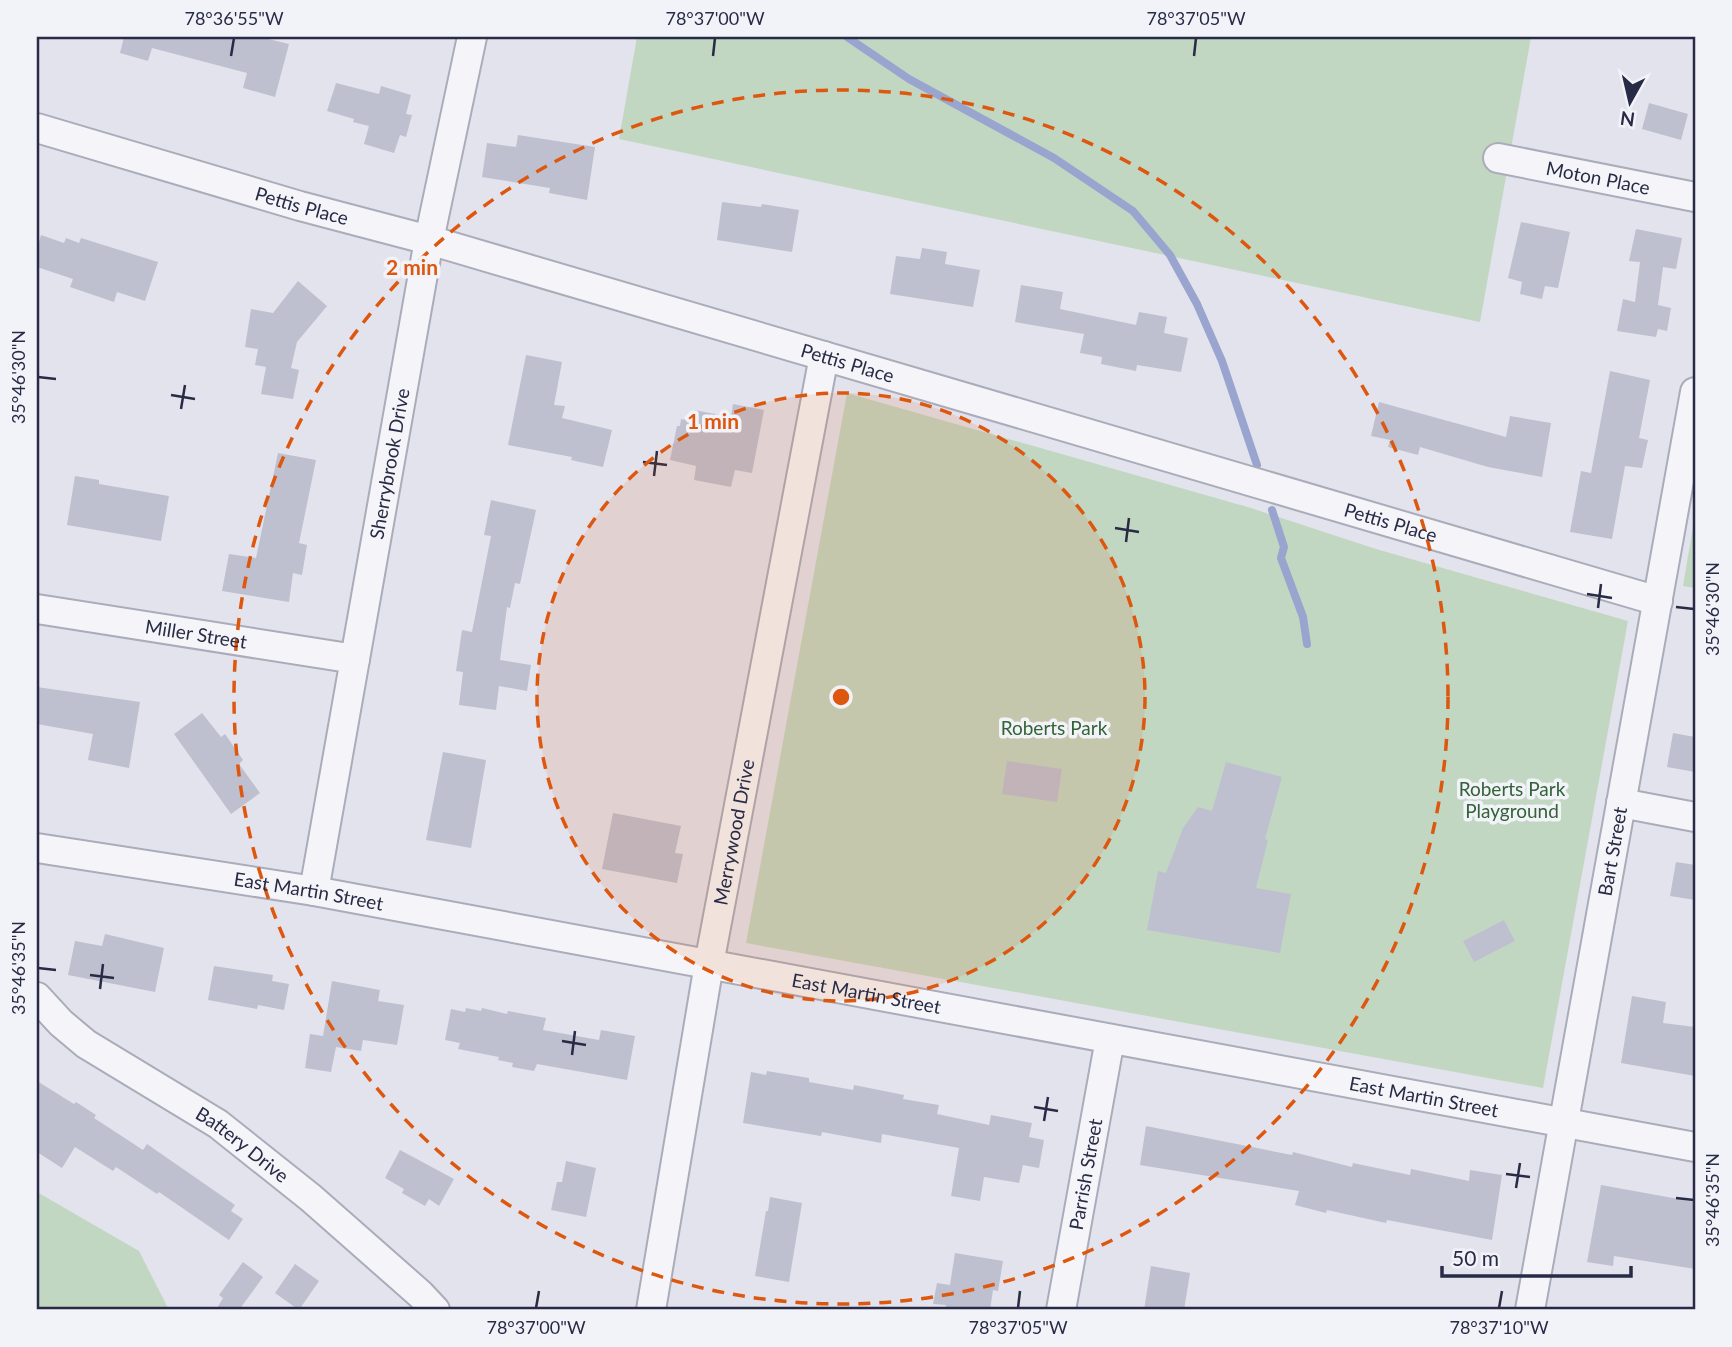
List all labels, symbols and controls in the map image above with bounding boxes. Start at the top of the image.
text: 78°36'55"W [184,7,284,29]
text: 78°37'00"W [665,7,765,29]
text: 78°37'05"W [1146,7,1246,29]
north arrow [1596,66,1666,136]
text: N [1619,107,1636,132]
street label: Moton Place [1544,156,1652,199]
street label: Pettis Place [252,181,351,229]
text: 2 min [386,254,438,279]
text: 35°46'30"N [7,330,29,424]
street label: Pettis Place [798,338,897,387]
street label: Sherrybrook Drive [364,386,414,541]
text: 1 min [687,408,739,433]
street label: Pettis Place [1342,497,1440,547]
text: 35°46'30"N [1701,562,1723,656]
street label: Miller Street [144,614,249,653]
centre of rings [829,685,853,709]
park label: Roberts Park [1001,716,1108,739]
street label: Merrywood Drive [708,757,759,907]
park label: Roberts Park Playground [1459,777,1566,822]
street label: Bart Street [1593,805,1631,898]
street label: East Martin Street [232,867,385,915]
text: 35°46'35"N [7,921,29,1015]
street label: East Martin Street [790,968,943,1018]
street label: East Martin Street [1347,1071,1500,1121]
street label: Battery Drive [192,1101,294,1187]
street label: Parrish Street [1064,1116,1106,1232]
text: 35°46'35"N [1701,1153,1723,1247]
scale bar [1442,1235,1630,1279]
text: 50 m [1452,1245,1499,1270]
text: 78°37'00"W [486,1316,586,1338]
text: 78°37'05"W [968,1316,1068,1338]
text: 78°37'10"W [1449,1316,1549,1338]

